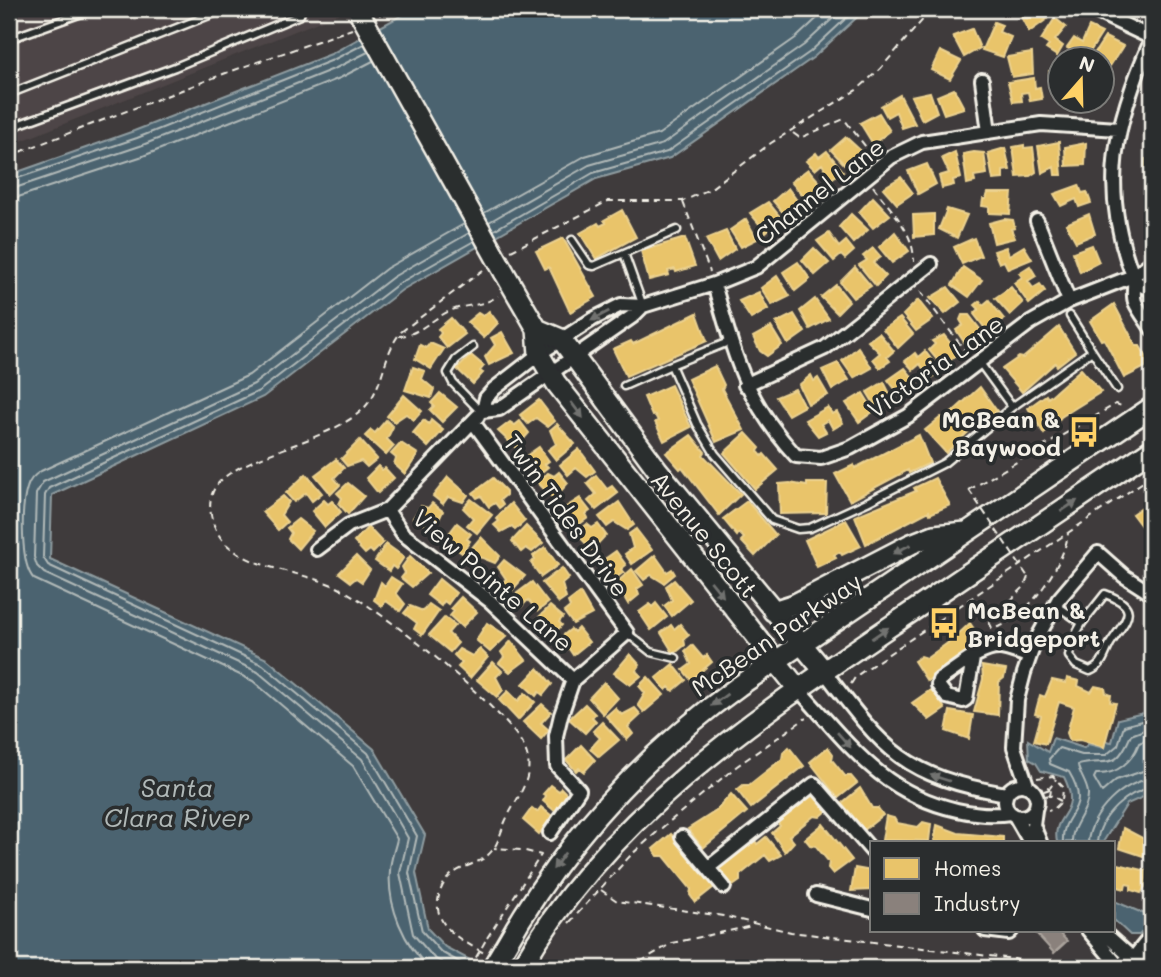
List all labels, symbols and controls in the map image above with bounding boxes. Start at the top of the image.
north arrow [1046,46,1116,116]
text: N [1076,49,1098,78]
street label: Channel Lane [748,131,890,251]
street label: Victoria Lane [861,308,1009,424]
one-way arrow [590,310,610,322]
one-way arrow [569,401,583,419]
place label: McBean & Baywood [942,403,1061,462]
bus stop icon: McBean & Baywood [1067,415,1101,449]
street label: Twin Tides Drive [497,427,637,603]
street label: Avenue Scott [645,465,765,603]
one-way arrow [1059,499,1079,512]
street label: View Pointe Lane [406,502,580,658]
one-way arrow [892,543,912,554]
street label: McBean Parkway [685,565,867,703]
one-way arrow [709,581,724,598]
place label: McBean & Bridgeport [967,594,1100,653]
bus stop icon: McBean & Bridgeport [927,606,961,640]
one-way arrow [871,626,889,640]
one-way arrow [710,693,728,707]
one-way arrow [836,731,852,749]
water label: Santa Clara River [104,770,250,834]
one-way arrow [929,773,950,783]
legend [870,841,1116,932]
one-way arrow [553,852,567,870]
text: Homes [934,854,1001,881]
text: Industry [934,889,1021,916]

